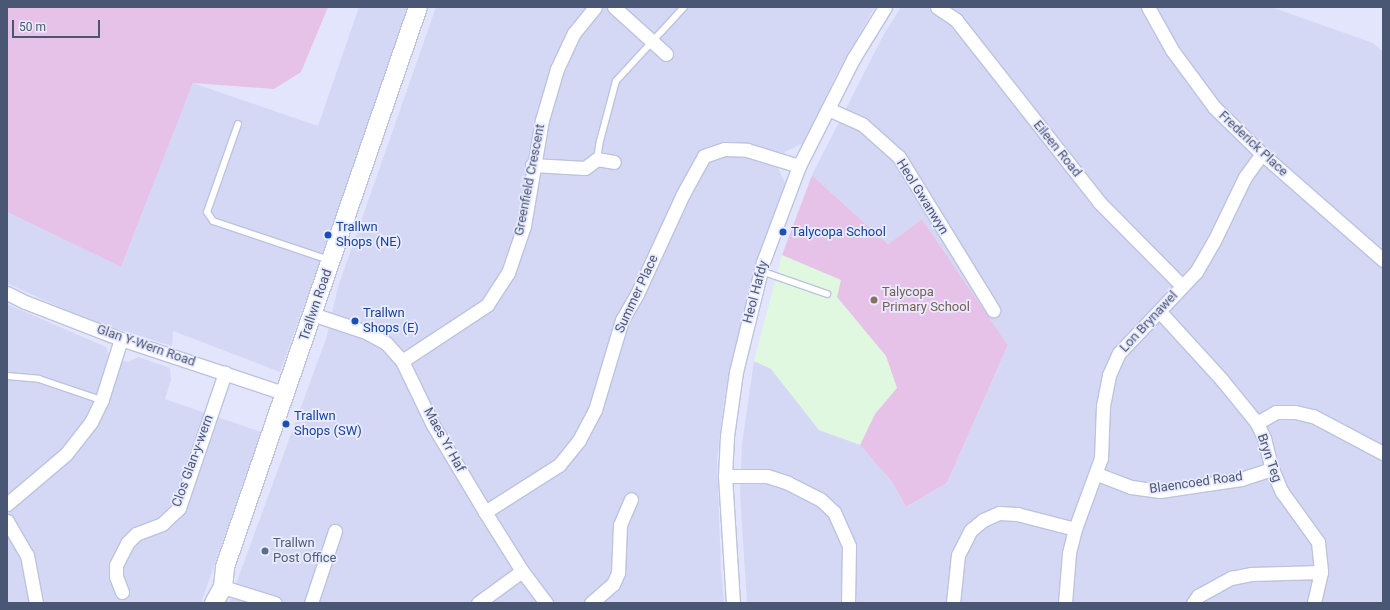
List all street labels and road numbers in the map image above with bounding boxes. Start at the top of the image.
street label: Frederick Place [1215,108,1291,180]
street label: Eileen Road [1030,118,1084,180]
street label: Greenfield Crescent [512,123,548,237]
street label: Heol Gwanwyn [893,156,951,238]
street label: Summer Place [612,252,662,336]
street label: Heol Hafdy [740,259,772,325]
street label: Trallwn Road [296,267,336,343]
street label: Lon Brynawel [1117,288,1181,356]
street label: Glan Y-Wern Road [95,322,197,370]
street label: Maes Yr Haf [420,405,468,475]
street label: Clos Glan-y-wern [169,413,217,509]
street label: Bryn Teg [1253,432,1285,484]
street label: Blaencoed Road [1148,469,1244,497]

